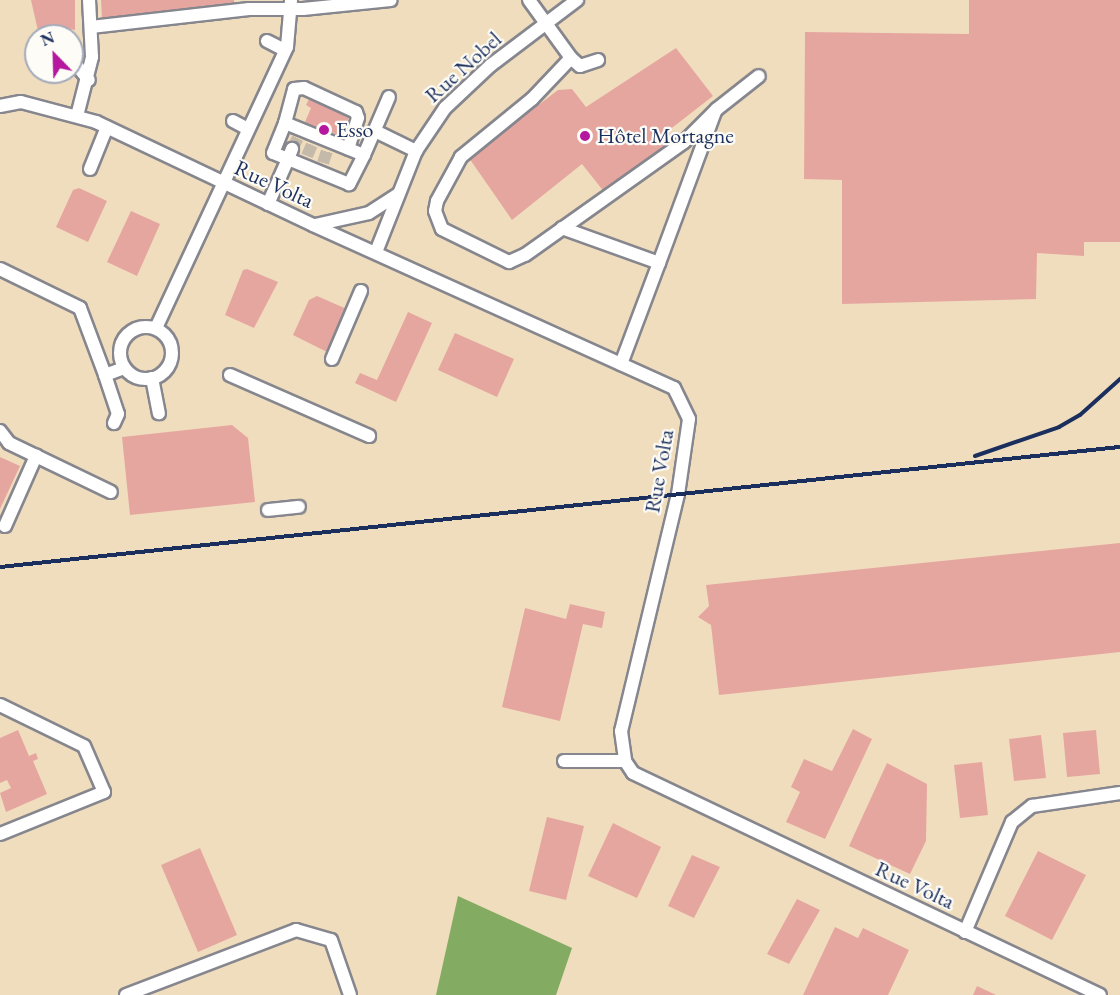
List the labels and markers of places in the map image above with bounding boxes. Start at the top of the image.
place label: Esso [336,117,374,143]
marker: Esso [317,123,331,137]
place label: Hôtel Mortagne [597,123,734,149]
marker: Hôtel Mortagne [578,129,592,143]

